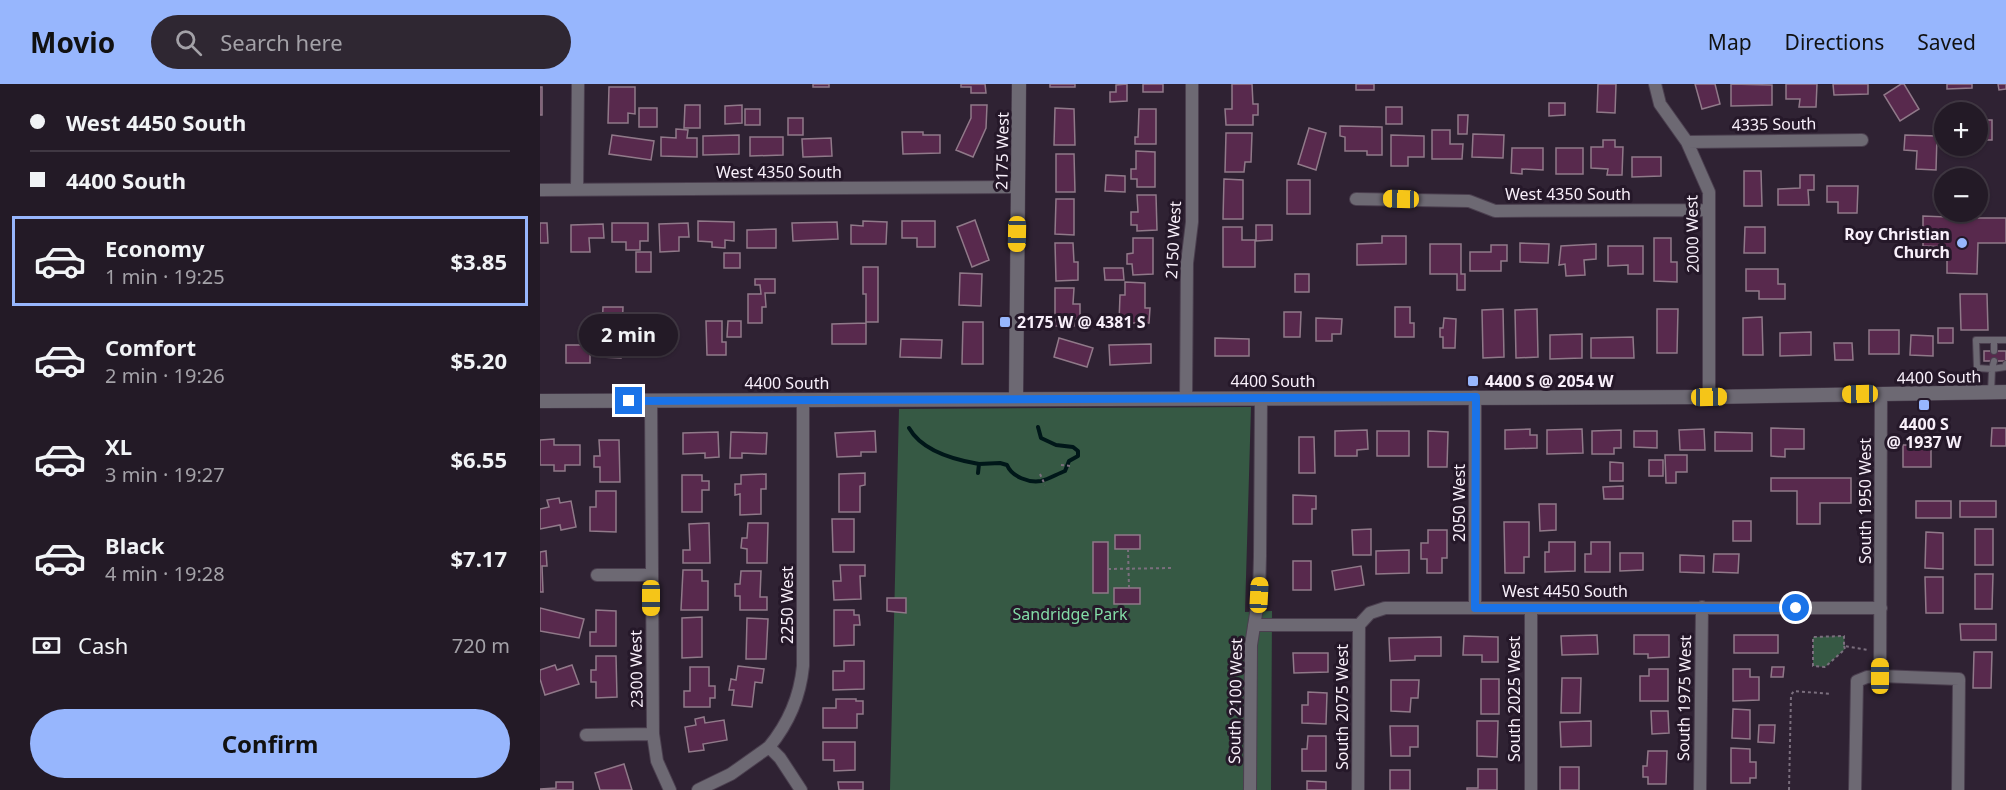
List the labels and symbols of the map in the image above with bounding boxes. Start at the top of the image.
street label: 2175 West [990,112,1014,190]
street label: 4335 South [1731,112,1817,136]
street label: West 4350 South [716,161,842,183]
street label: West 4350 South [1505,183,1631,205]
car [1383,190,1419,208]
street label: 2000 West [1680,195,1704,273]
street label: 2150 West [1160,200,1186,279]
car [1008,216,1026,252]
place label: Roy Christian Church [1844,223,1950,263]
marker: Roy Christian Church [1955,236,1969,250]
place label: 2175 W @ 4381 S [1017,311,1146,333]
callout: 2 min [580,314,678,356]
marker: 2175 W @ 4381 S [998,315,1012,329]
street label: 4400 South [1896,365,1982,389]
street label: 4400 South [1231,370,1315,392]
place label: 4400 S @ 2054 W [1485,370,1614,392]
street label: 4400 South [745,372,829,394]
marker: 4400 S @ 2054 W [1466,374,1480,388]
car [1842,385,1878,403]
route end [615,387,642,414]
car [1691,388,1727,406]
marker: 4400 S @ 1937 W [1917,398,1931,412]
place label: 4400 S @ 1937 W [1887,413,1962,453]
street label: South 1950 West [1854,438,1876,564]
street label: 2050 West [1448,464,1470,542]
street label: 2250 West [776,566,798,644]
car [1249,577,1269,613]
car [642,580,660,616]
street label: West 4450 South [1502,580,1628,602]
route start [1782,594,1809,621]
park label: Sandridge Park [1013,603,1128,625]
street label: 2300 West [624,630,648,708]
street label: South 1975 West [1672,635,1696,761]
street label: South 2025 West [1503,636,1525,762]
street label: South 2100 West [1223,638,1247,764]
street label: South 2075 West [1331,644,1353,770]
car [1871,658,1889,694]

